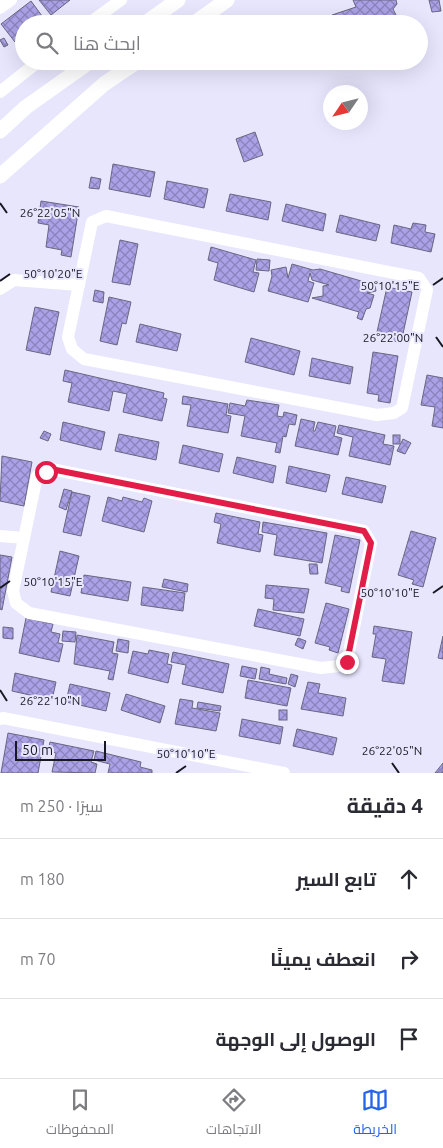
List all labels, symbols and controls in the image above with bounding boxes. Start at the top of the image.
search box [15,15,428,70]
icon: search [33,29,61,57]
text: ابحث هنا [73,32,141,54]
north arrow [323,85,368,130]
text: 26°22'05"N [20,206,80,219]
text: 50°10'20"E [24,267,83,280]
text: 50°10'15"E [361,279,420,292]
text: 26°22'00"N [363,331,423,344]
route start [35,461,58,484]
text: 50°10'15"E [24,575,83,588]
text: 50°10'10"E [361,586,420,599]
route end [336,651,359,674]
text: 26°22'10"N [20,694,80,707]
scale bar [15,738,106,761]
text: 50 m [22,742,53,758]
text: 26°22'05"N [362,744,422,757]
text: 50°10'10"E [157,747,216,760]
text: 4 دقيقة [347,793,423,817]
text: سيرًا · 250 m [20,797,103,815]
icon: ahead [395,865,423,893]
text: تابع السير [296,868,376,890]
text: 180 m [20,870,65,888]
icon: right [395,945,423,973]
text: انعطف يمينًا [270,948,376,970]
text: 70 m [20,950,56,968]
icon: arrive [395,1025,423,1053]
text: الوصول إلى الوجهة [216,1028,376,1050]
tab: المحفوظات [46,1086,114,1142]
tab: الاتجاهات [206,1086,261,1142]
tab: الخريطة [353,1086,397,1142]

